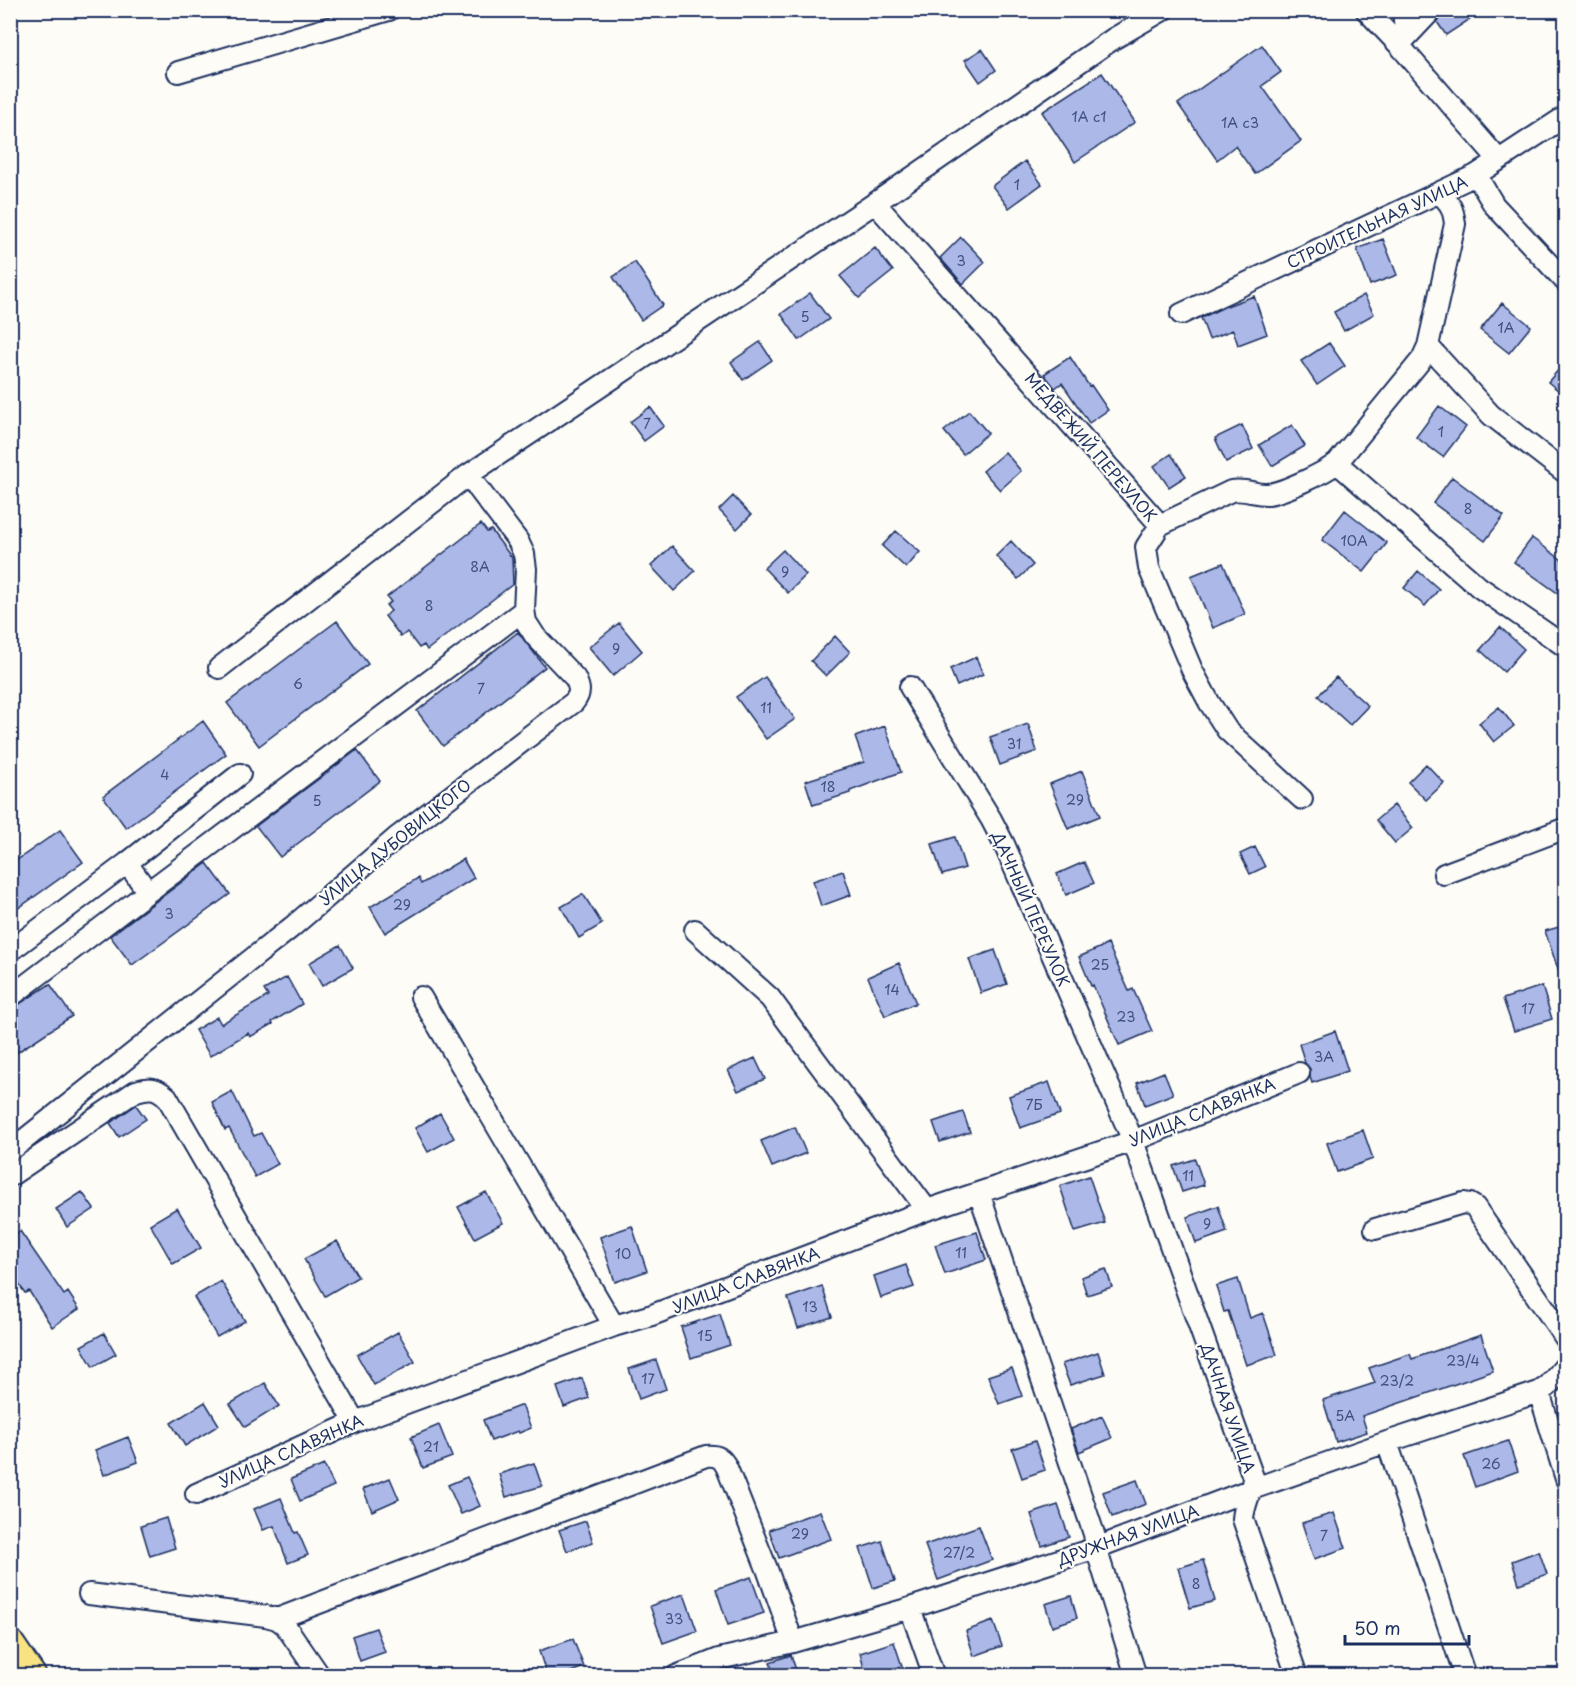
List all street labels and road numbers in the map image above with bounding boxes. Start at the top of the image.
street label: СТРОИТЕЛЬНАЯ УЛИЦА [1282,169,1471,274]
street label: МЕДВЕЖИЙ ПЕРЕУЛОК [1020,366,1163,526]
street label: УЛИЦА ДУБОВИЦКОГО [313,772,476,910]
street label: ДАЧНЫЙ ПЕРЕУЛОК [987,826,1077,990]
street label: УЛИЦА СЛАВЯНКА [1125,1071,1278,1151]
street label: УЛИЦА СЛАВЯНКА [668,1240,823,1318]
street label: ДАЧНАЯ УЛИЦА [1195,1339,1262,1476]
street label: УЛИЦА СЛАВЯНКА [214,1407,367,1493]
street label: ДРУЖНАЯ УЛИЦА [1053,1497,1202,1571]

